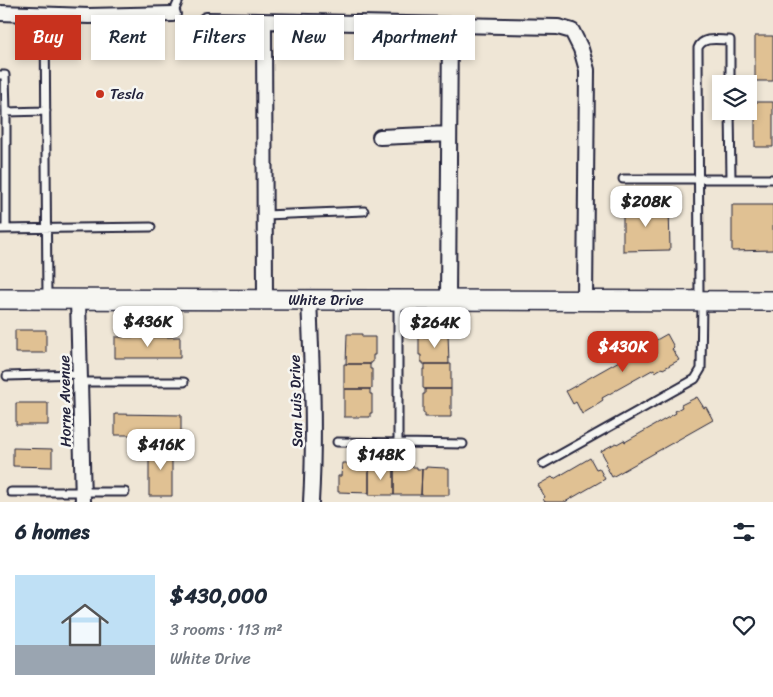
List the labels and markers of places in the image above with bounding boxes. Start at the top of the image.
place label: Tesla [110,81,144,107]
marker: Tesla [94,88,106,100]
pin: $208K [611,186,681,228]
pin: $436K [113,306,183,348]
pin: $264K [400,306,470,349]
pin: $430K [588,330,658,373]
pin: $416K [126,428,196,471]
pin: $148K [346,438,416,481]

